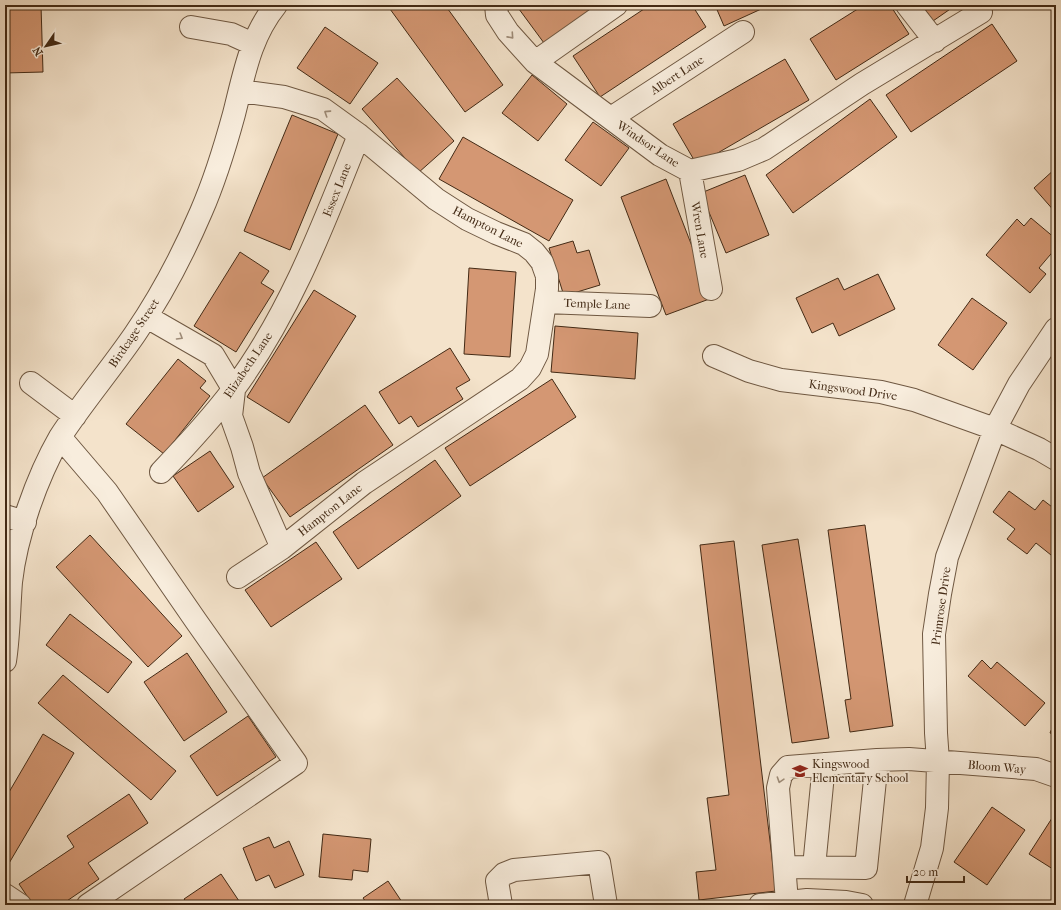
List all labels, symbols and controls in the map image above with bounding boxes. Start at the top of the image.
north arrow [26,26,66,66]
one-way arrow [507,31,514,38]
text: N [30,44,46,58]
street label: Albert Lane [647,53,706,98]
one-way arrow [324,110,331,117]
street label: Windsor Lane [613,117,682,170]
street label: Essex Lane [320,161,354,219]
street label: Wren Lane [688,200,712,259]
street label: Hampton Lane [451,203,526,251]
street label: Birdcage Street [106,295,163,370]
street label: Temple Lane [563,296,631,312]
street label: Elizabeth Lane [221,329,275,401]
one-way arrow [176,332,183,339]
street label: Kingswood Drive [808,377,898,403]
street label: Hampton Lane [295,481,365,539]
street label: Primrose Drive [929,566,953,646]
place label: Kingswood Elementary School [812,757,909,785]
street label: Bloom Way [967,757,1027,777]
school or university icon: Kingswood Elementary School [791,762,809,780]
one-way arrow [776,776,785,783]
scale bar [907,858,964,884]
text: 20 m [913,865,938,879]

